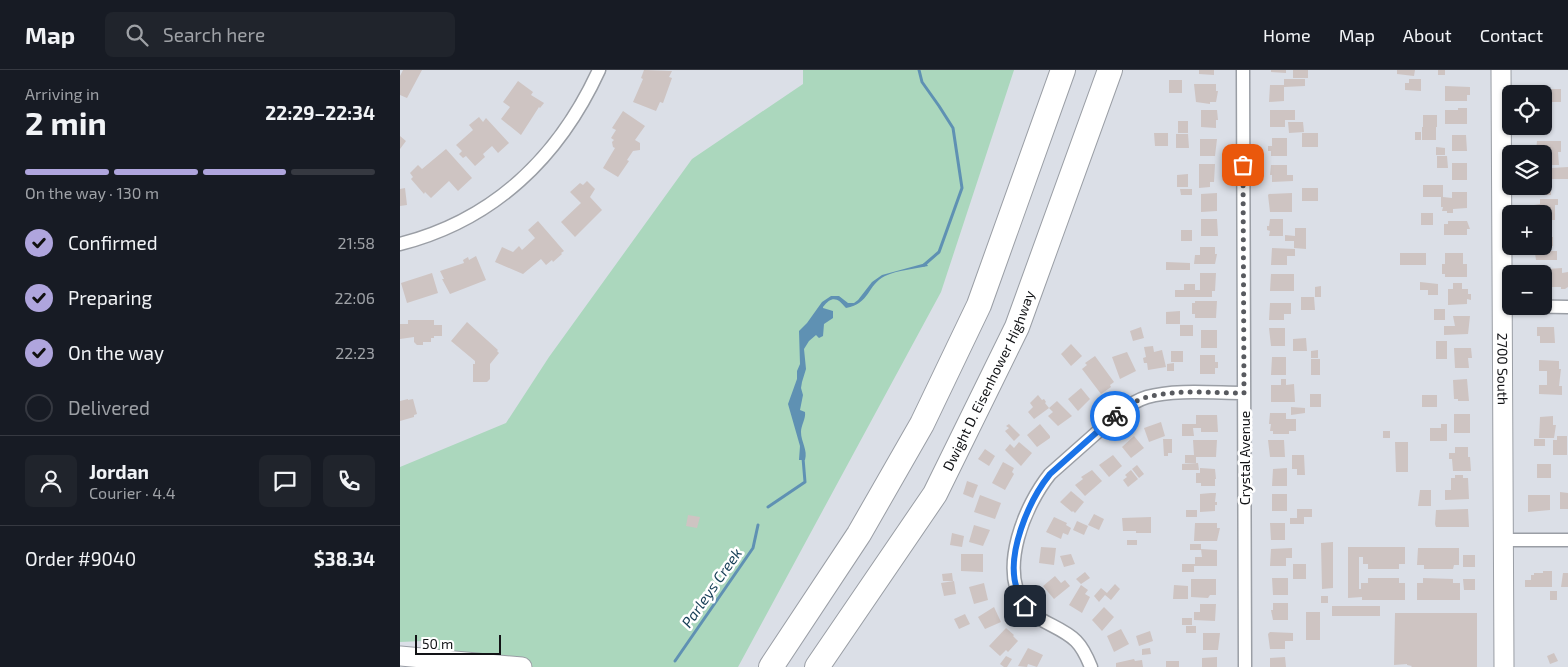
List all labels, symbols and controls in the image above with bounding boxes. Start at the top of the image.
search box [105,12,455,57]
text: Map [25,20,75,49]
icon: search [123,21,151,49]
text: Search here [163,23,265,46]
text: Home [1263,24,1311,46]
text: Map [1339,24,1375,46]
text: About [1403,24,1452,46]
text: Contact [1480,24,1543,46]
text: Arriving in [25,84,99,103]
map controls [1502,85,1552,315]
button: locate [1502,85,1552,135]
text: 22:29–22:34 [265,101,375,124]
text: 2 min [25,103,107,141]
pin [1222,144,1264,186]
button: layers [1502,145,1552,195]
icon: bag [1229,151,1257,179]
text: On the way · 130 m [25,183,159,202]
button: + [1502,205,1552,255]
icon: check [25,229,53,257]
text: Confirmed [68,231,158,254]
text: 21:58 [338,233,375,252]
button: − [1502,265,1552,315]
icon: check [25,284,53,312]
text: Preparing [68,286,152,309]
street label: Dwight D. Eisenhower Highway [939,287,1038,473]
text: 22:06 [334,288,375,307]
street label: 2700 South [1494,333,1512,405]
icon: check [25,339,53,367]
text: On the way [68,341,164,364]
text: 22:23 [335,343,375,362]
courier [1090,391,1140,441]
text: Delivered [68,396,150,419]
icon: bike [1101,402,1129,430]
street label: Crystal Avenue [1236,411,1253,505]
button: person [25,455,77,507]
button: chat [259,455,311,507]
button: phone [323,455,375,507]
text: Jordan [89,460,149,483]
text: Courier · 4.4 [89,483,176,502]
water label: Parleys Creek [677,544,746,631]
text: Order #9040 [25,547,136,570]
text: $38.34 [314,547,375,570]
pin [1004,585,1046,627]
icon: home [1011,592,1039,620]
scale bar [415,632,501,655]
text: 50 m [422,635,453,652]

